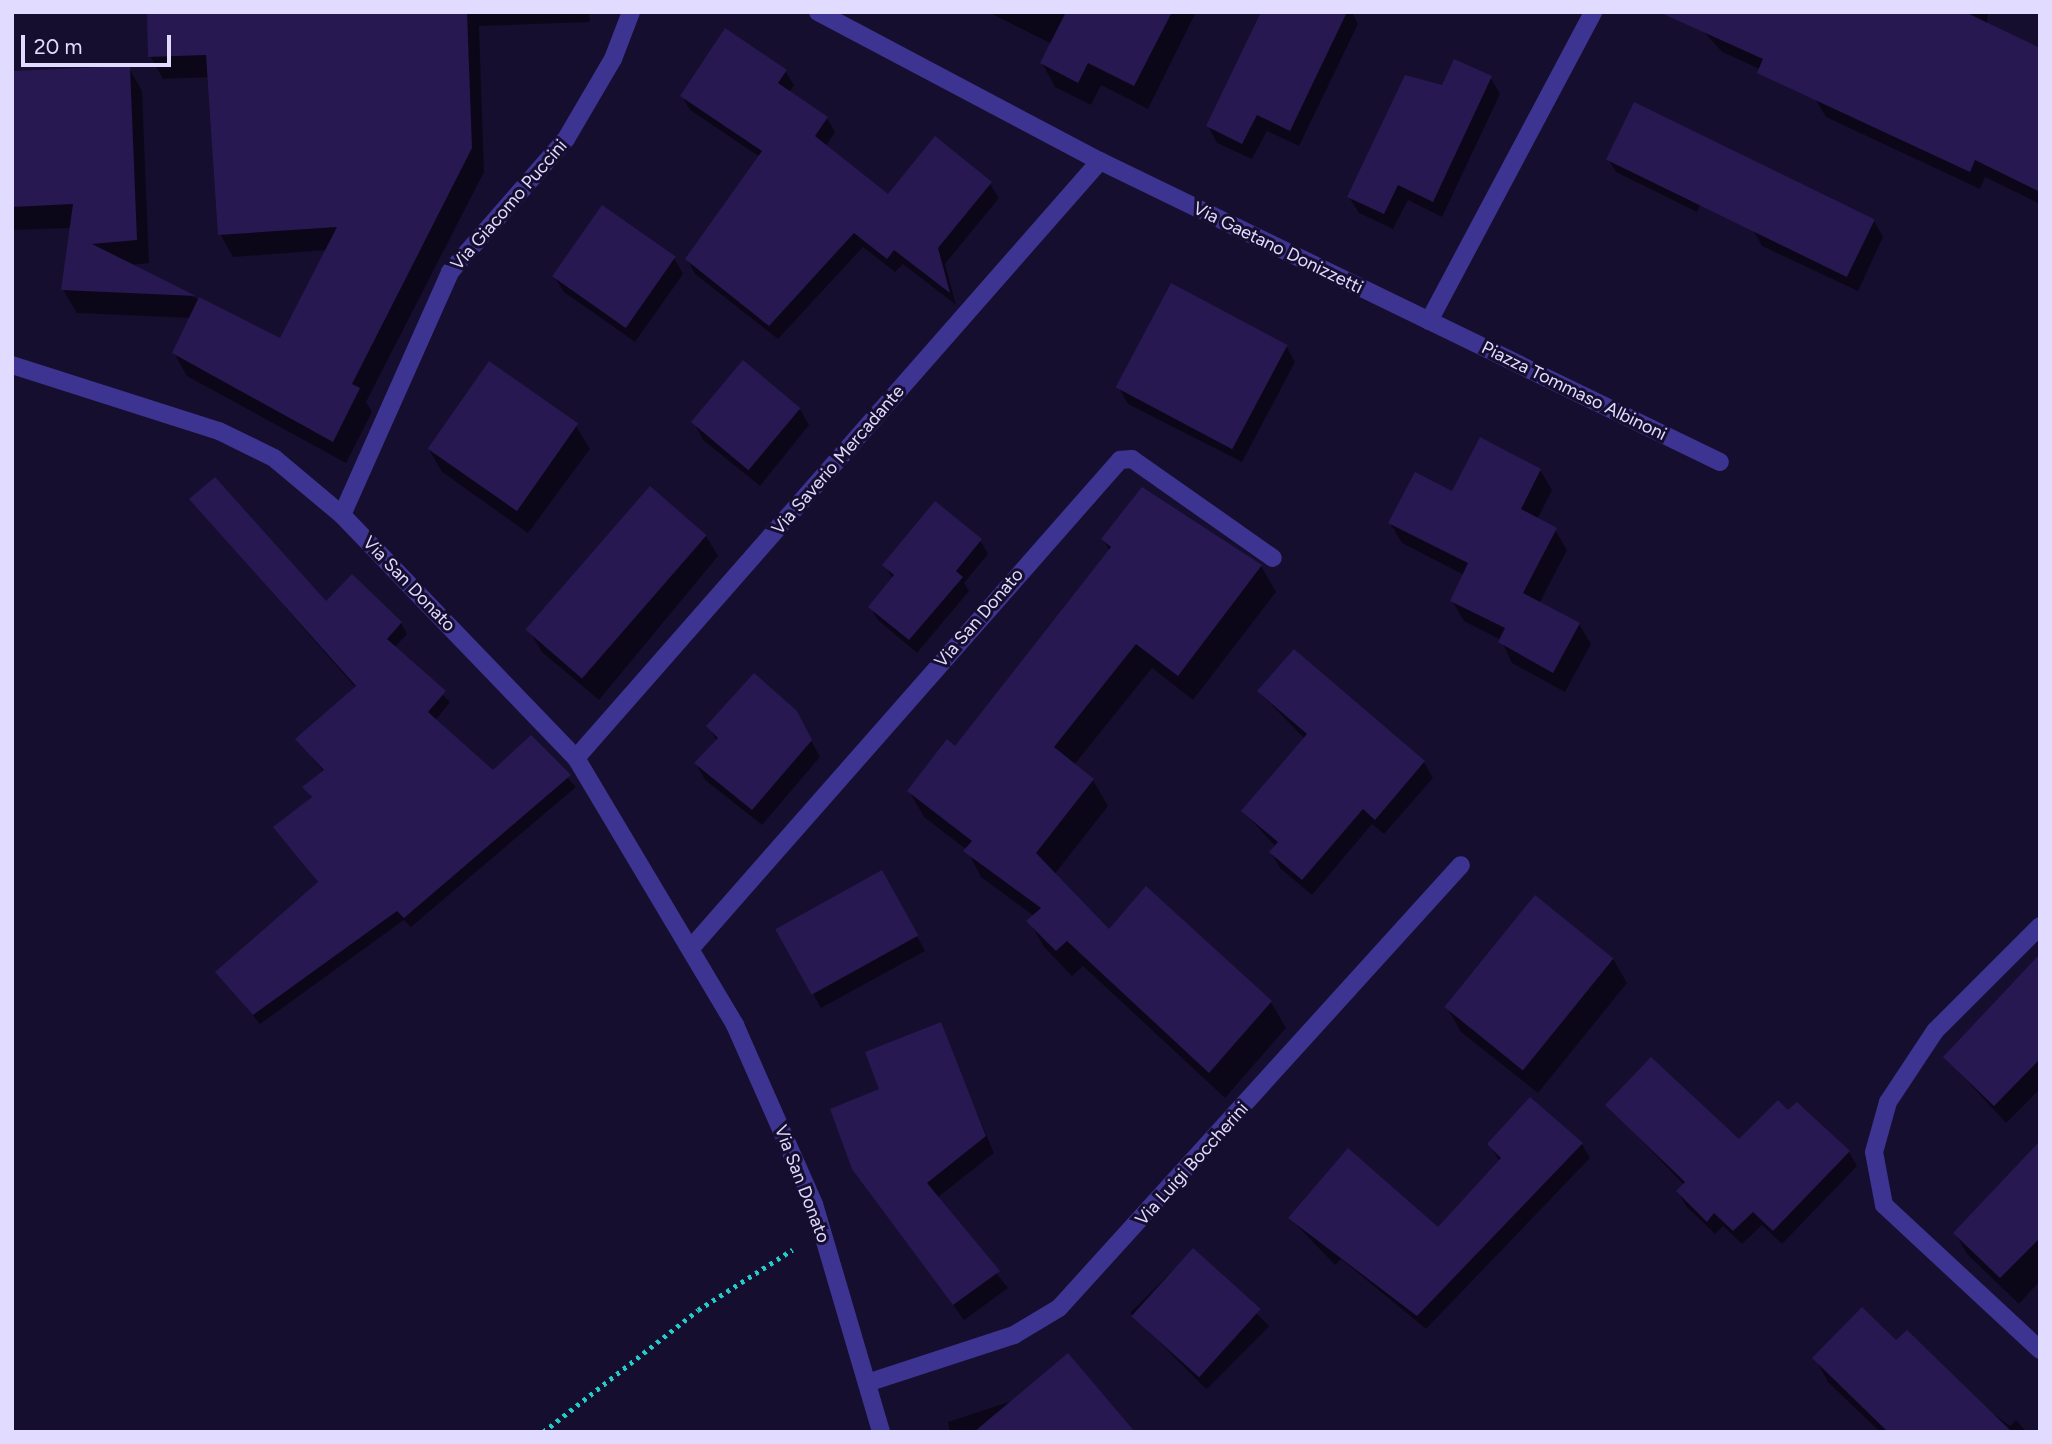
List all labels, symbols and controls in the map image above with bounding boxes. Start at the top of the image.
scale bar [24,21,175,65]
text: 20 m [34,34,82,59]
street label: Via Giacomo Puccini [446,135,572,275]
street label: Via Gaetano Donizzetti [1190,197,1366,299]
street label: Piazza Tommaso Albinoni [1478,337,1670,445]
street label: Via Saverio Mercadante [767,381,909,539]
street label: Via San Donato [358,532,460,636]
street label: Via San Donato [930,564,1028,672]
street label: Via Luigi Boccherini [1131,1098,1253,1230]
street label: Via San Donato [770,1122,834,1246]

